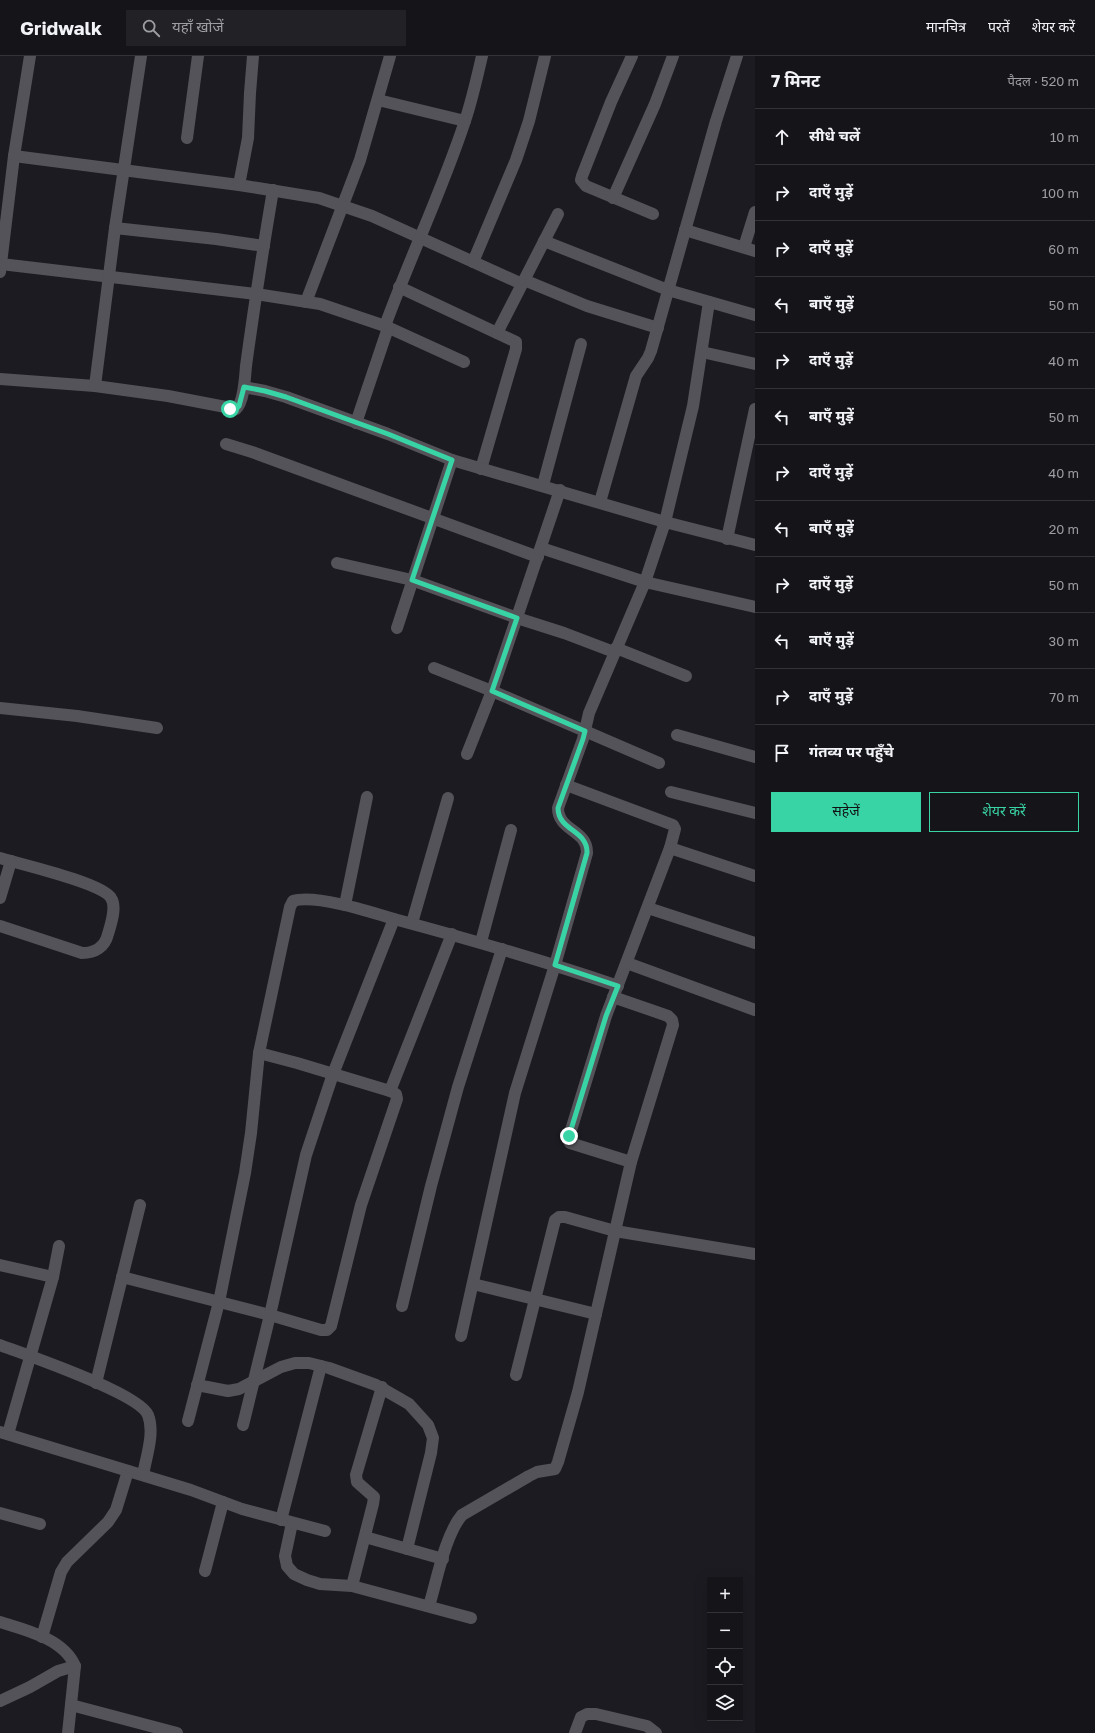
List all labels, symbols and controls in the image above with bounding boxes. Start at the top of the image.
search box [126,10,406,46]
text: Gridwalk [20,16,102,39]
icon: search [140,17,162,39]
text: यहाँ खोजें [172,17,224,35]
text: मानचित्र [926,18,966,35]
text: परतें [988,18,1010,35]
text: शेयर करें [1032,18,1075,35]
text: 7 मिनट [771,70,820,91]
text: पैदल · 520 m [1008,73,1079,89]
icon: ahead [771,126,793,148]
text: सीधे चलें [809,126,860,144]
text: 10 m [1050,129,1079,145]
icon: right [771,182,793,204]
text: दाएँ मुड़ें [809,182,853,200]
text: 100 m [1042,185,1079,201]
icon: right [771,238,793,260]
text: दाएँ मुड़ें [809,238,853,256]
text: 60 m [1048,241,1079,257]
icon: left [771,294,793,316]
text: बाएँ मुड़ें [809,294,854,312]
text: 50 m [1049,297,1079,313]
icon: right [771,350,793,372]
text: दाएँ मुड़ें [809,350,853,368]
text: 40 m [1048,353,1079,369]
route start [221,400,239,418]
icon: left [771,406,793,428]
text: बाएँ मुड़ें [809,406,854,424]
text: 50 m [1049,409,1079,425]
icon: right [771,462,793,484]
text: दाएँ मुड़ें [809,462,853,480]
text: 40 m [1048,465,1079,481]
icon: left [771,518,793,540]
text: बाएँ मुड़ें [809,518,854,536]
text: 20 m [1049,521,1079,537]
icon: right [771,574,793,596]
text: दाएँ मुड़ें [809,574,853,592]
text: 50 m [1049,577,1079,593]
icon: left [771,630,793,652]
text: बाएँ मुड़ें [809,630,854,648]
text: 30 m [1049,633,1079,649]
icon: right [771,686,793,708]
text: दाएँ मुड़ें [809,686,853,704]
text: 70 m [1049,689,1079,705]
icon: arrive [771,742,793,764]
text: गंतव्य पर पहुँचे [809,742,894,760]
button: सहेजें [771,792,921,832]
button: शेयर करें [929,792,1079,832]
route end [560,1127,578,1145]
map controls [707,1577,743,1721]
button: + [707,1577,743,1613]
button: − [707,1613,743,1649]
button: locate [707,1649,743,1685]
button: layers [707,1685,743,1721]

